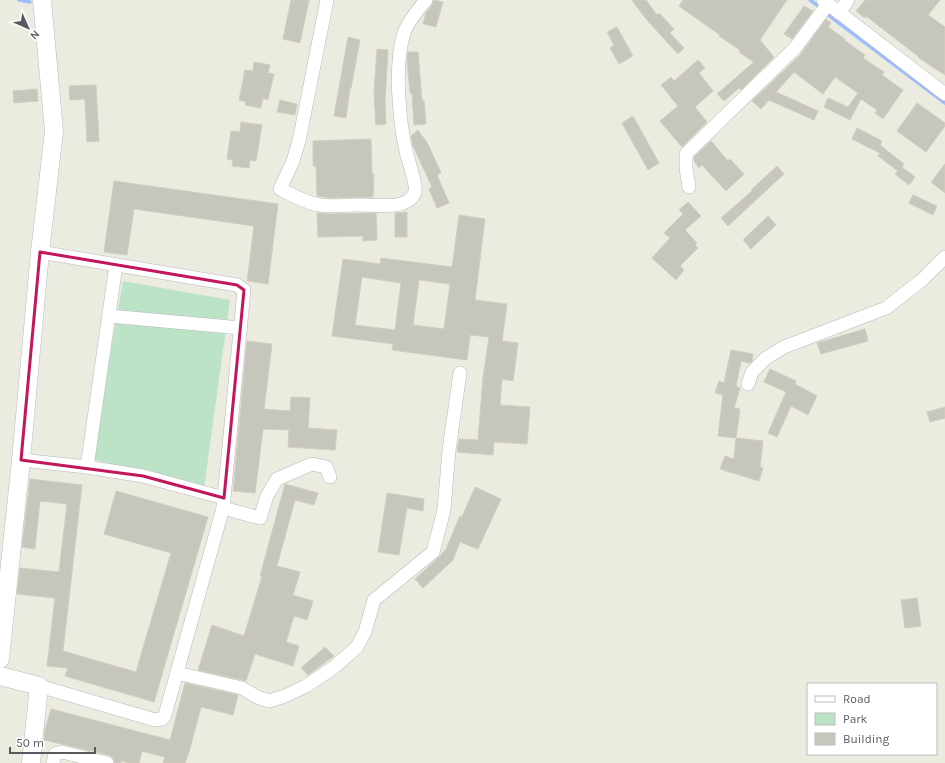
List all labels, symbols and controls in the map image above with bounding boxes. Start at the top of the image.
north arrow [8,8,48,48]
text: N [27,27,42,42]
legend [807,683,937,755]
text: Road [843,692,871,706]
text: Park [843,712,868,726]
scale bar [10,729,95,755]
text: Building [843,732,890,746]
text: 50 m [16,736,44,750]

